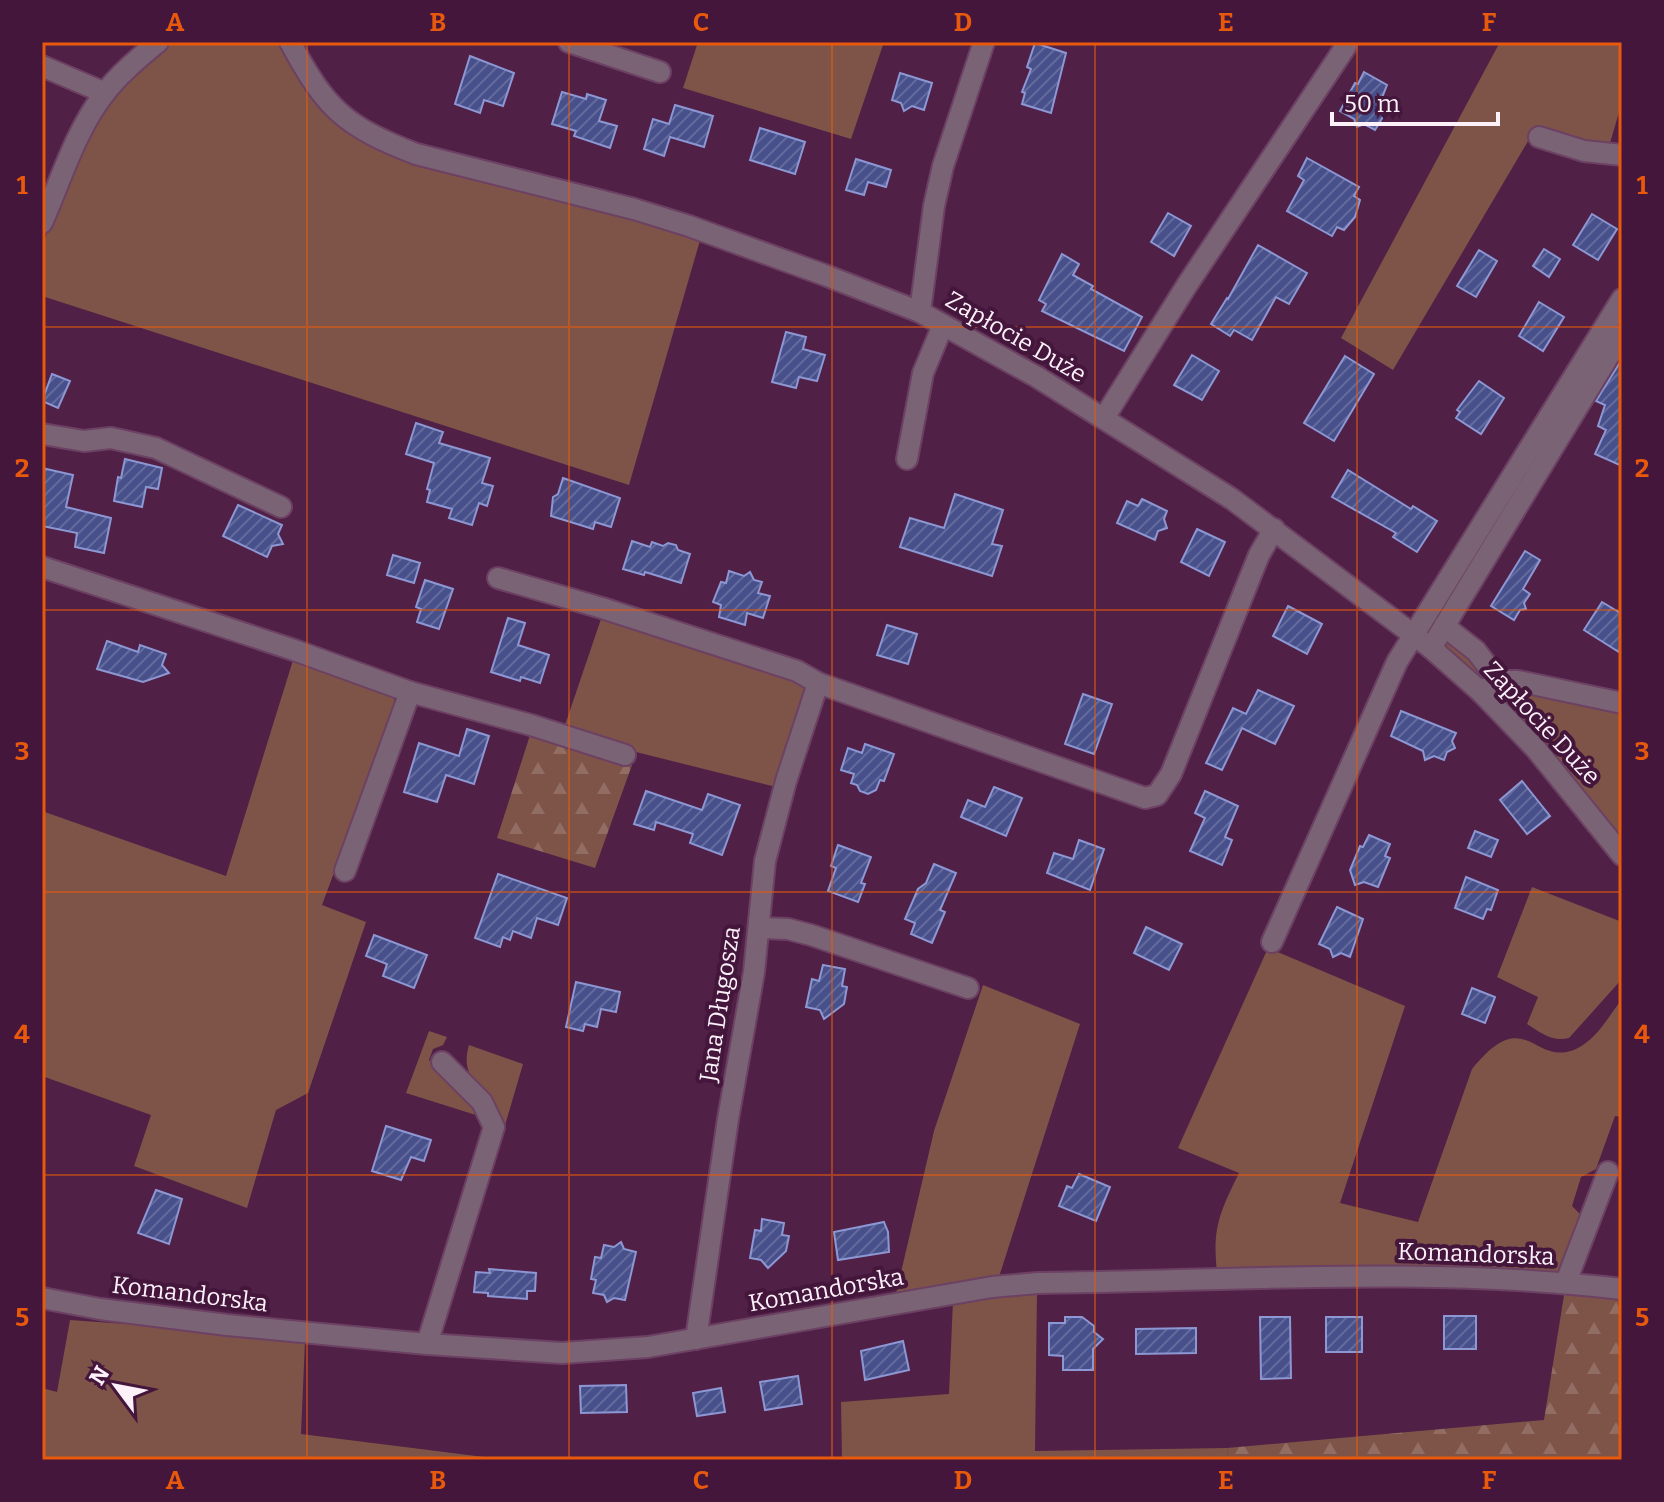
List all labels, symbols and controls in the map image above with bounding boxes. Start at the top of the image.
text: A [166,7,185,38]
text: B [430,7,446,38]
text: C [693,7,709,38]
text: D [954,7,972,38]
text: E [1218,7,1234,38]
text: F [1482,7,1497,38]
scale bar [1332,76,1498,126]
text: 50 m [1344,90,1400,118]
text: 1 [16,170,28,201]
text: 1 [1636,170,1648,201]
street label: Zapłocie Duże [941,286,1091,388]
text: 2 [15,453,29,484]
text: 2 [1635,453,1649,484]
street label: Zapłocie Duże [1478,656,1606,790]
text: 3 [15,736,29,767]
text: 3 [1635,736,1649,767]
street label: Jana Długosza [694,924,746,1085]
text: 4 [14,1019,30,1050]
text: 4 [1634,1019,1650,1050]
street label: Komandorska [1397,1237,1555,1271]
street label: Komandorska [746,1263,906,1317]
street label: Komandorska [110,1271,270,1317]
text: 5 [15,1302,29,1333]
text: 5 [1635,1302,1649,1333]
north arrow [76,1346,156,1426]
text: N [84,1361,115,1390]
text: A [166,1465,185,1496]
text: B [430,1465,446,1496]
text: C [693,1465,709,1496]
text: D [954,1465,972,1496]
text: E [1218,1465,1234,1496]
text: F [1482,1465,1497,1496]

